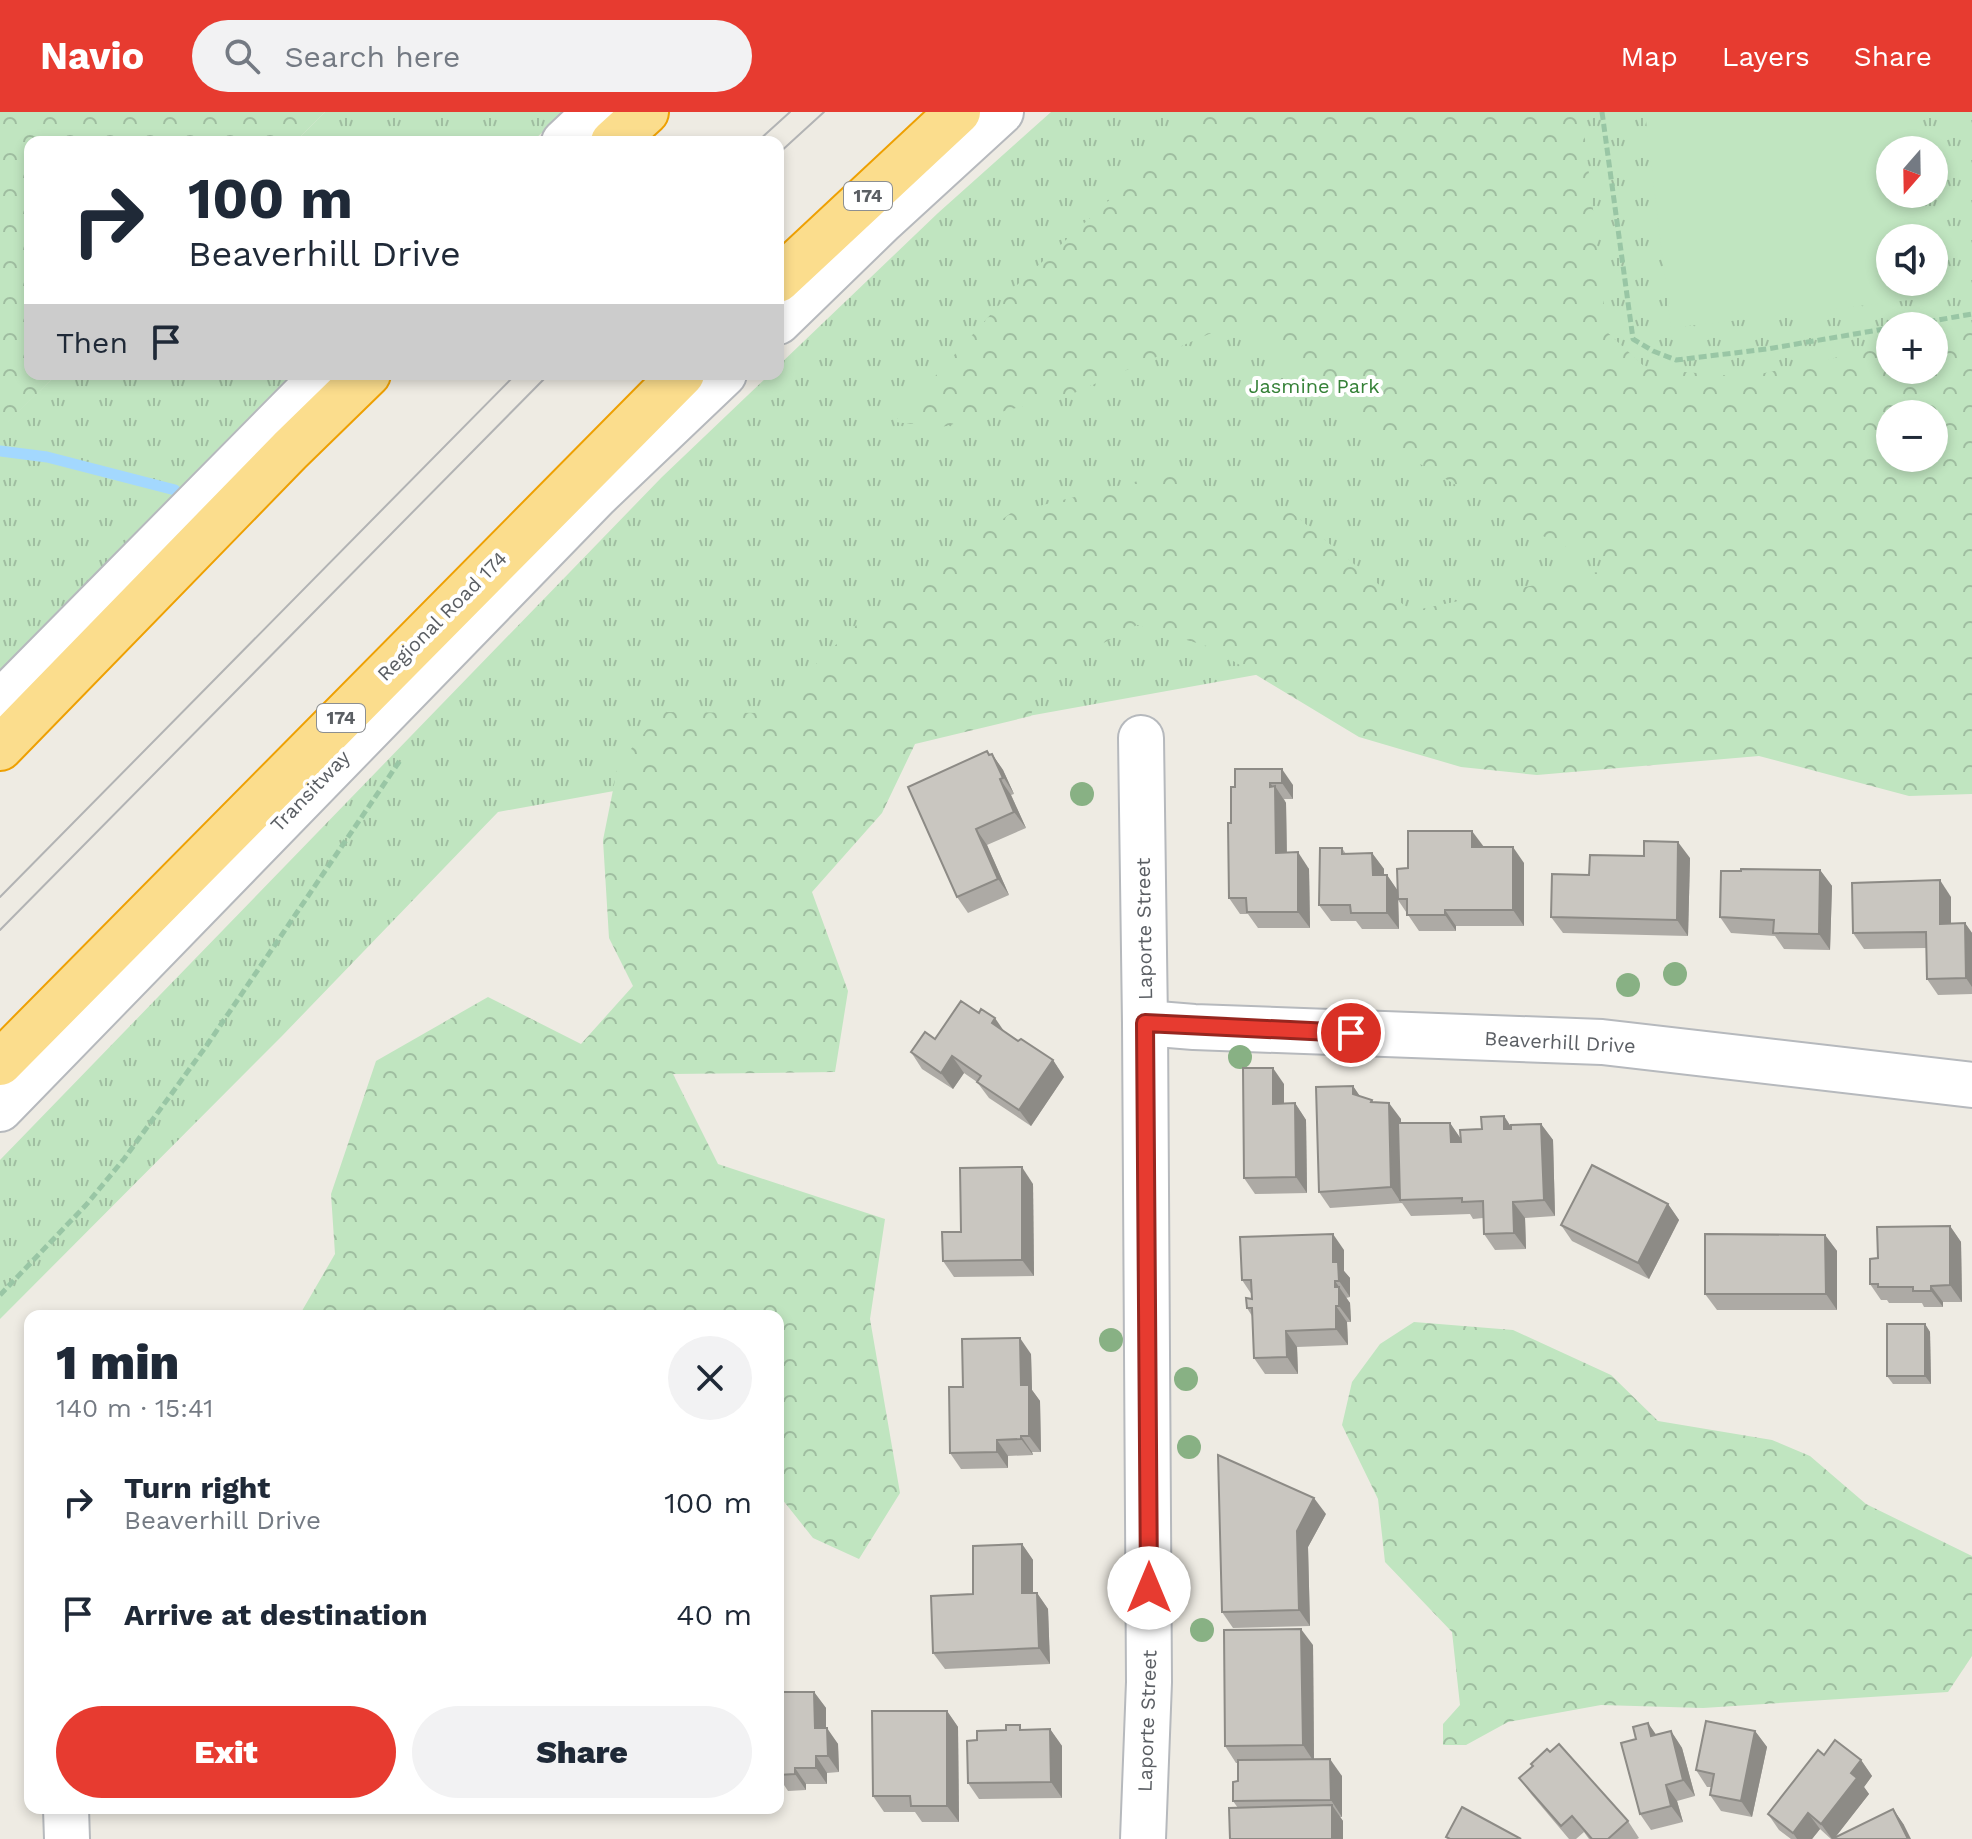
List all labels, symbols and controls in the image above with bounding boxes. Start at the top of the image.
search box [192,20,752,92]
text: Navio [40,34,144,78]
icon: search [220,34,264,78]
text: Search here [284,39,460,74]
text: Map [1621,40,1678,73]
text: Layers [1722,40,1810,73]
text: Share [1854,40,1932,73]
north arrow [1876,136,1948,208]
map controls [1876,136,1948,472]
text: 100 m [188,166,353,232]
icon: right [56,168,160,272]
road number: 174 [844,182,892,210]
button: sound [1876,224,1948,296]
text: Beaverhill Drive [188,233,461,275]
button: + [1876,312,1948,384]
icon: arrive [144,320,188,364]
text: Then [56,325,128,360]
park label: Jasmine Park [1249,374,1379,398]
button: − [1876,400,1948,472]
street label: Regional Road 174 [372,546,512,686]
road number: 174 [317,704,365,732]
street label: Transitway [265,745,355,837]
street label: Laporte Street [1131,857,1157,1000]
pin [1317,999,1385,1067]
icon: arrive [1329,1011,1373,1055]
street label: Beaverhill Drive [1484,1026,1636,1058]
text: 1 min [56,1334,179,1391]
button: close [668,1336,752,1420]
text: 140 m · 15:41 [56,1393,214,1423]
text: Turn right [124,1470,270,1505]
icon: right [56,1480,100,1524]
text: 100 m [664,1485,752,1520]
text: Beaverhill Drive [124,1505,321,1535]
position arrow [1107,1546,1191,1630]
icon: arrive [56,1592,100,1636]
text: Arrive at destination [124,1597,428,1632]
text: 40 m [676,1597,752,1632]
street label: Laporte Street [1133,1649,1161,1793]
button: Exit [56,1706,396,1798]
button: Share [412,1706,752,1798]

